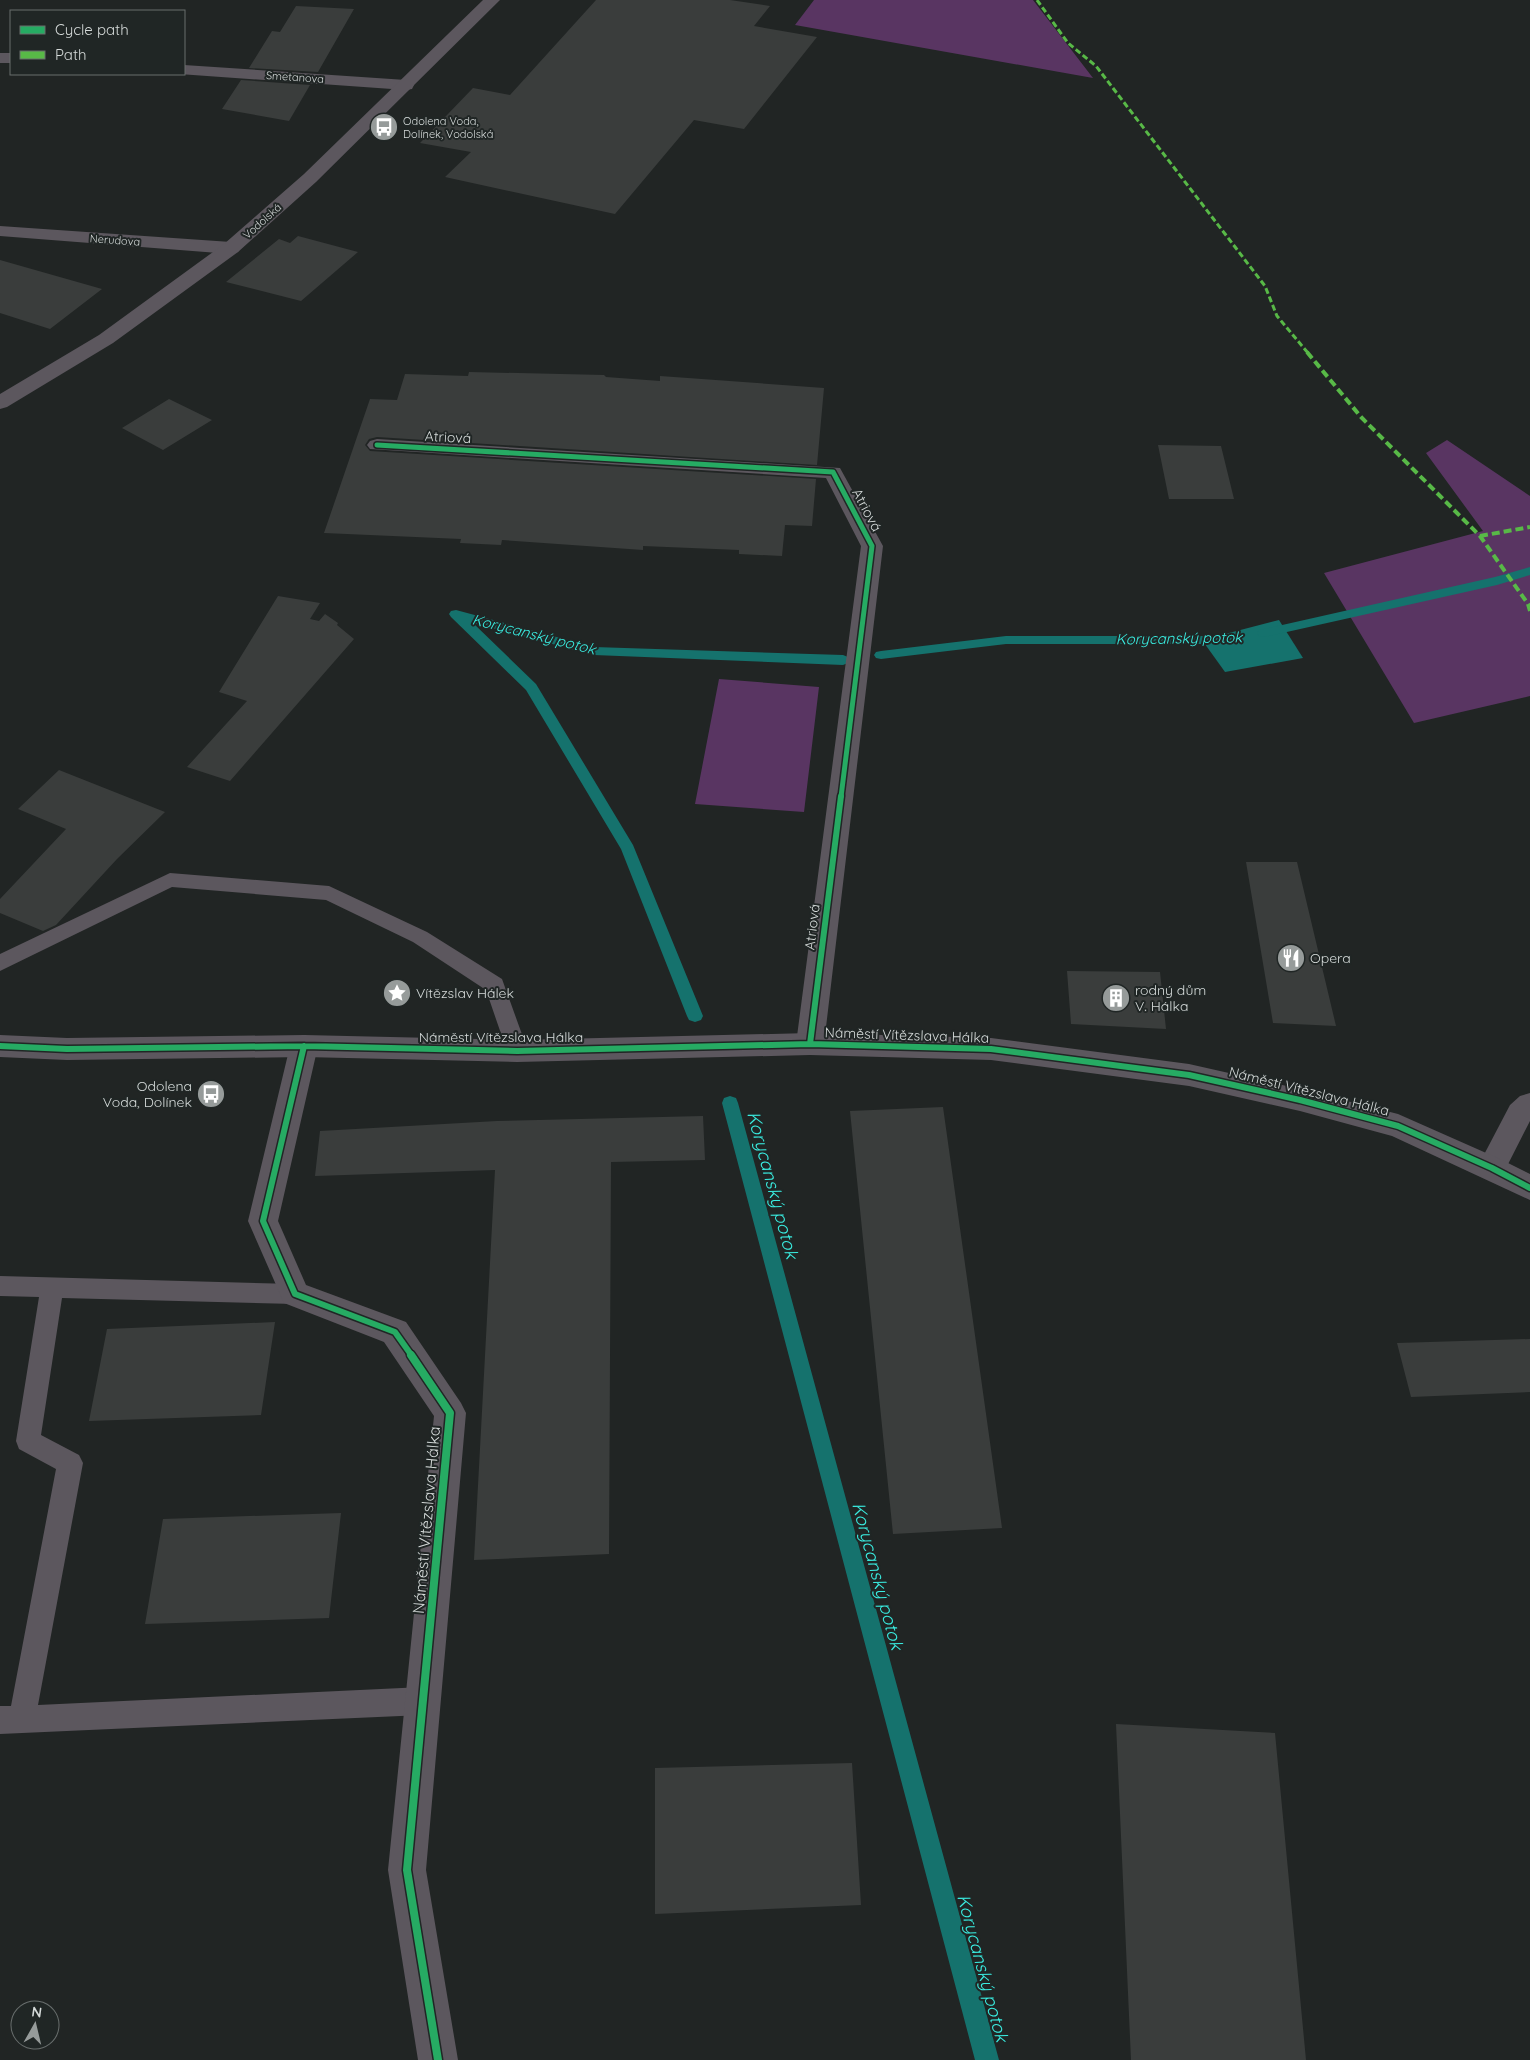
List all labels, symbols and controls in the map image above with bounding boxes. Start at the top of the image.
legend [10,10,185,75]
text: Cycle path [55,20,129,39]
text: Path [55,45,87,64]
street label: Smetanova [265,68,325,86]
bus stop icon: Odolena Voda, Dolínek, Vodolská [369,112,399,142]
place label: Odolena Voda, Dolínek, Vodolská [403,114,493,141]
street label: Vodolská [240,200,284,242]
street label: Nerudova [89,231,141,249]
street label: Atriová [424,427,472,447]
street label: Atriová [848,485,886,535]
water label: Korycanský potok [470,609,600,659]
water label: Korycanský potok [1116,627,1244,649]
street label: Atriová [800,903,824,951]
restaurant icon: Opera [1276,943,1306,973]
place label: Opera [1310,949,1351,967]
place icon: Vítězslav Hálek [382,978,412,1008]
place label: rodný dům V. Hálka [1135,981,1206,1015]
building icon: rodný dům V. Hálka [1101,983,1131,1013]
place label: Vítězslav Hálek [416,984,514,1002]
street label: Náměstí Vítězslava Hálka [824,1023,990,1047]
street label: Náměstí Vítězslava Hálka [419,1028,583,1046]
street label: Náměstí Vítězslava Hálka [1227,1062,1391,1120]
place label: Odolena Voda, Dolínek [103,1077,192,1111]
bus stop icon: Odolena Voda, Dolínek [196,1079,226,1109]
water label: Korycanský potok [742,1109,804,1263]
street label: Náměstí Vítězslava Hálka [408,1425,444,1615]
water label: Korycanský potok [847,1500,909,1654]
water label: Korycanský potok [952,1892,1014,2046]
north arrow [10,2000,60,2050]
text: N [30,2002,43,2022]

